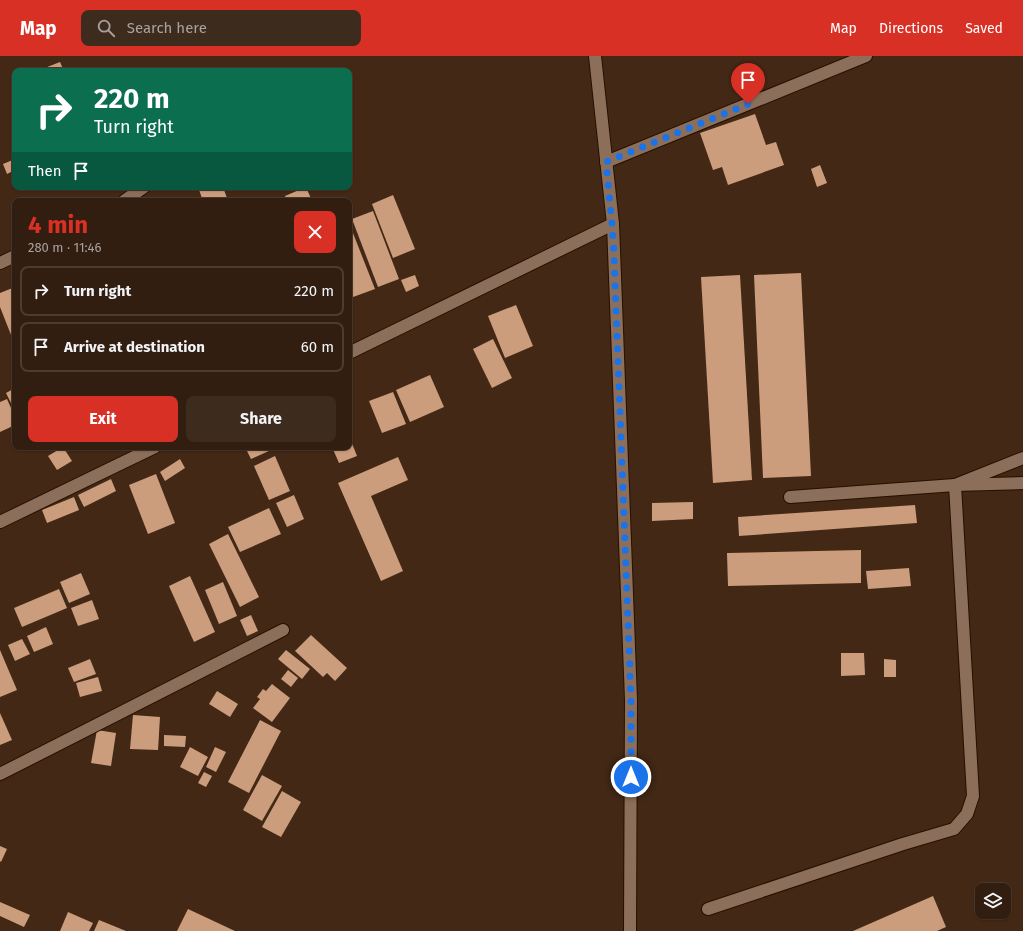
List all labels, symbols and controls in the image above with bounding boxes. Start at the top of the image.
search box [81,10,361,46]
text: Map [20,17,57,40]
icon: search [95,17,117,39]
text: Search here [127,19,207,37]
text: Map [830,20,857,37]
text: Directions [879,20,943,37]
text: Saved [965,20,1003,37]
pin [731,63,765,104]
icon: arrive [737,69,759,91]
text: 220 m [94,82,170,115]
icon: right [28,84,80,136]
text: Turn right [94,116,174,138]
icon: arrive [70,160,92,182]
text: Then [28,162,62,180]
text: 4 min [28,211,88,239]
button: close [294,211,336,253]
text: 280 m · 11:46 [28,240,101,255]
icon: right [30,280,52,302]
text: Turn right [64,282,131,300]
text: 220 m [294,282,334,300]
icon: arrive [30,336,52,358]
text: Arrive at destination [64,338,205,356]
text: 60 m [301,338,334,356]
button: Exit [28,396,178,442]
button: Share [186,396,336,442]
position arrow [610,756,652,798]
map controls [975,883,1011,919]
button: layers [975,883,1011,919]

